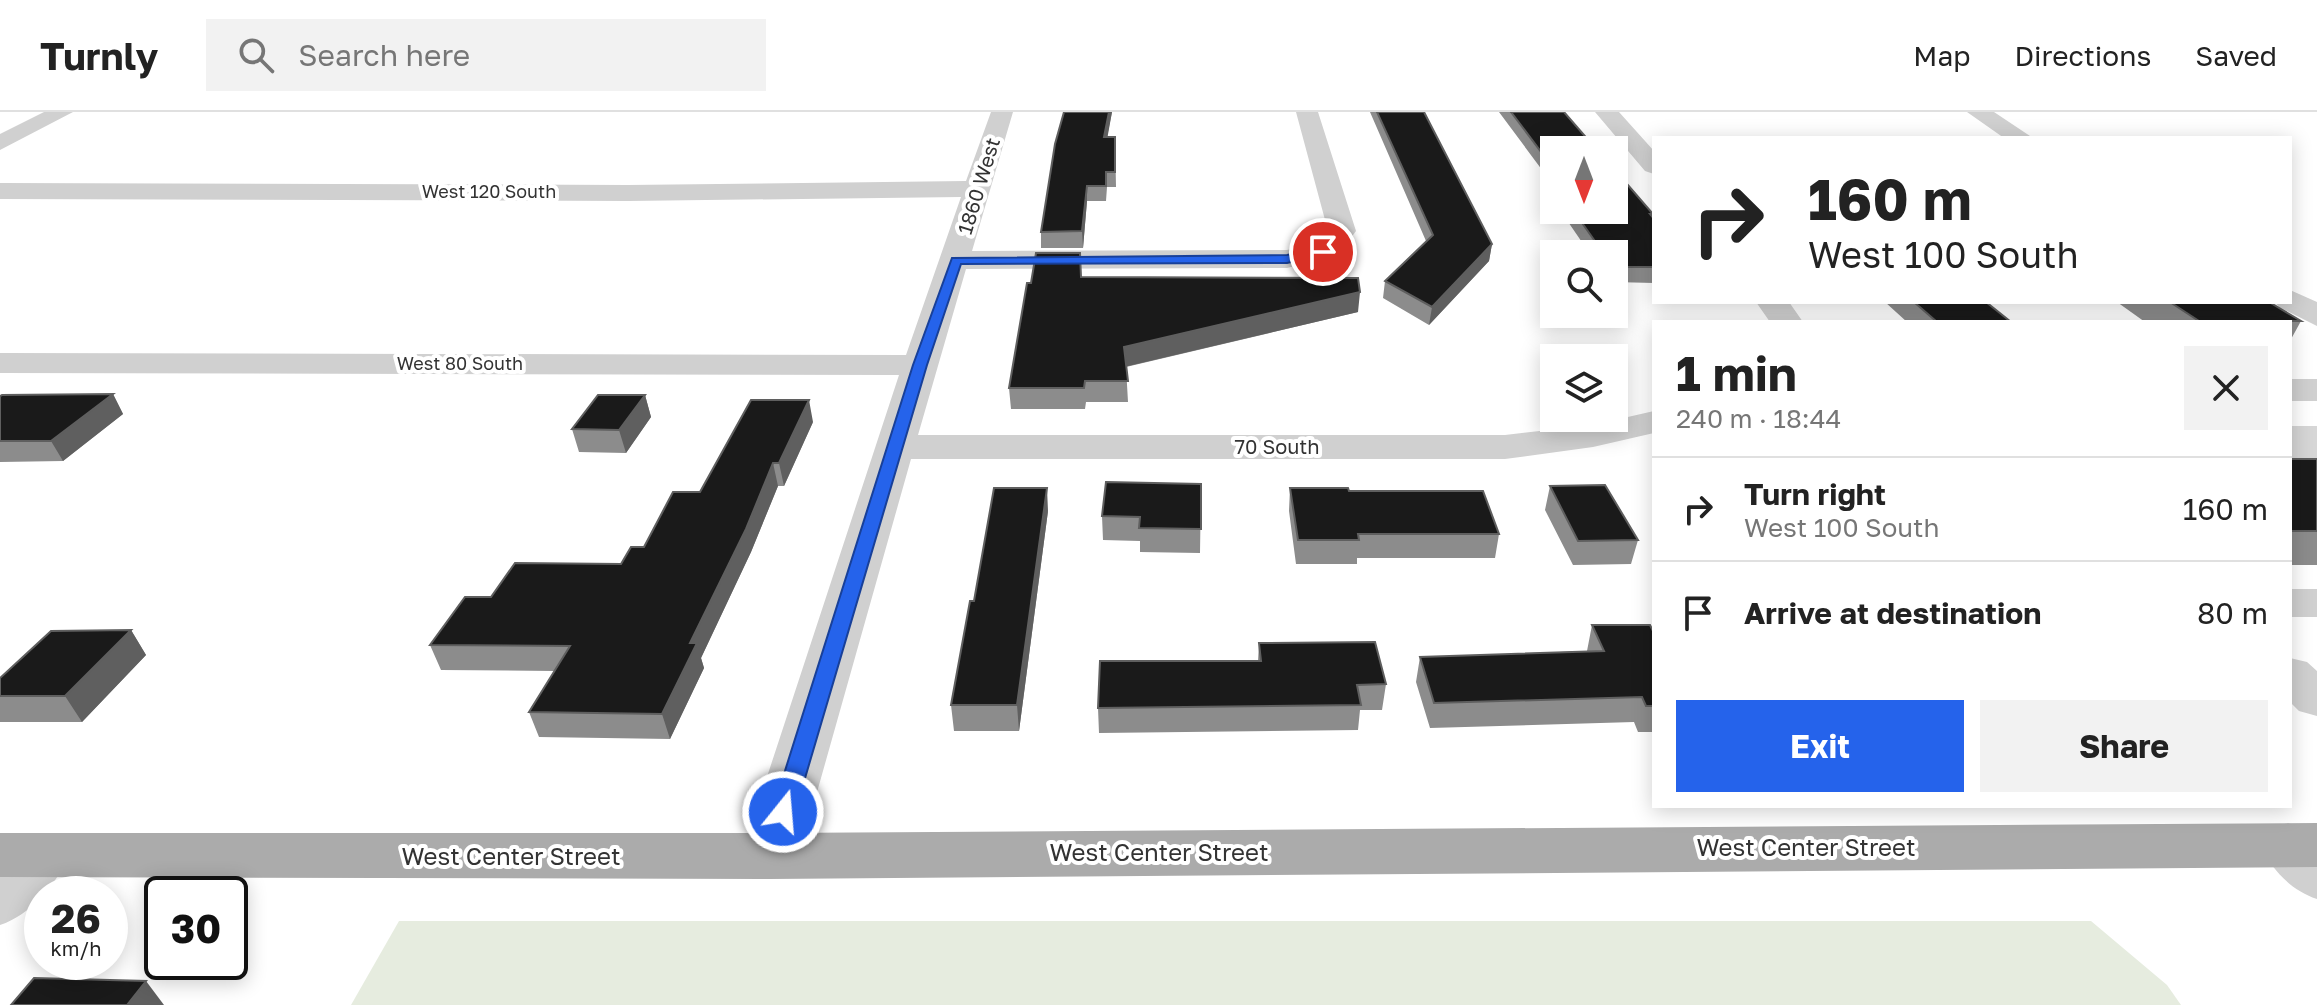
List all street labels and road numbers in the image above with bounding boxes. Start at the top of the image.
street label: 1860 West [952,134,1004,237]
street label: West 120 South [422,180,556,202]
street label: West 80 South [397,352,523,374]
street label: 70 South [1234,434,1320,458]
street label: West Center Street [1697,832,1916,861]
street label: West Center Street [1050,837,1269,866]
street label: West Center Street [402,841,621,870]

